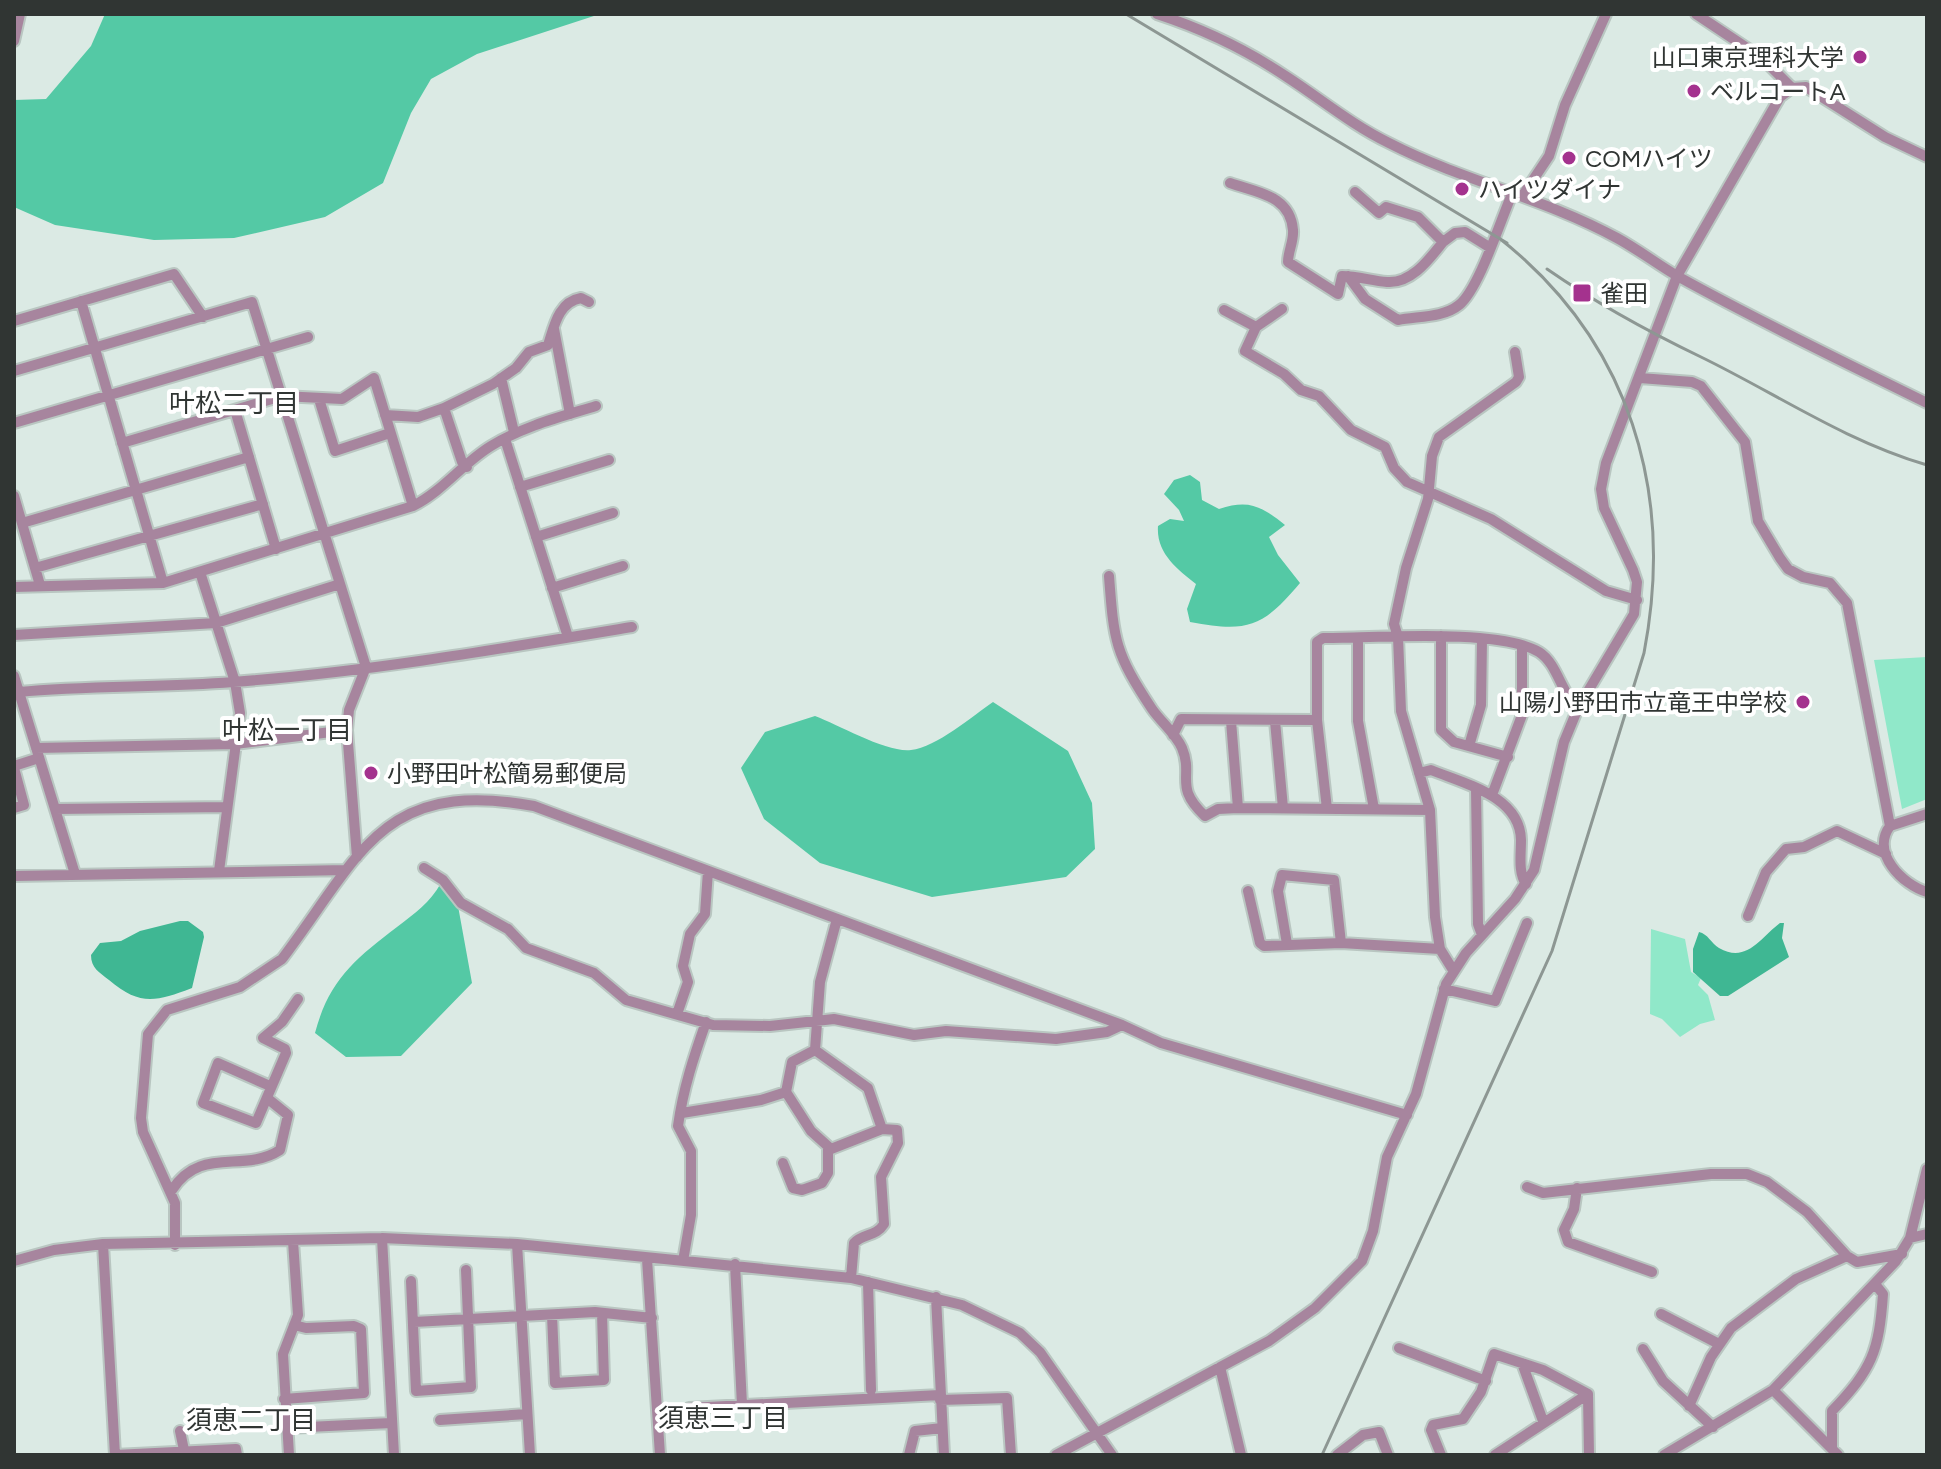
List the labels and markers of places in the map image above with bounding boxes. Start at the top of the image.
place label: 山口東京理科大学 [1652,43,1844,72]
marker: 山口東京理科大学 [1851,48,1869,66]
place label: ベルコートA [1710,77,1847,106]
marker: ベルコートA [1685,82,1703,100]
place label: COMハイツ [1585,144,1713,173]
marker: COMハイツ [1560,149,1578,167]
place label: ハイツダイナ [1478,175,1621,204]
marker: ハイツダイナ [1453,180,1471,198]
place label: 雀田 [1600,279,1648,308]
marker: 雀田 [1571,282,1593,304]
place label: 山陽小野田市立竜王中学校 [1499,688,1787,717]
marker: 山陽小野田市立竜王中学校 [1794,693,1812,711]
place label: 小野田叶松簡易郵便局 [387,759,627,788]
marker: 小野田叶松簡易郵便局 [362,764,380,782]

